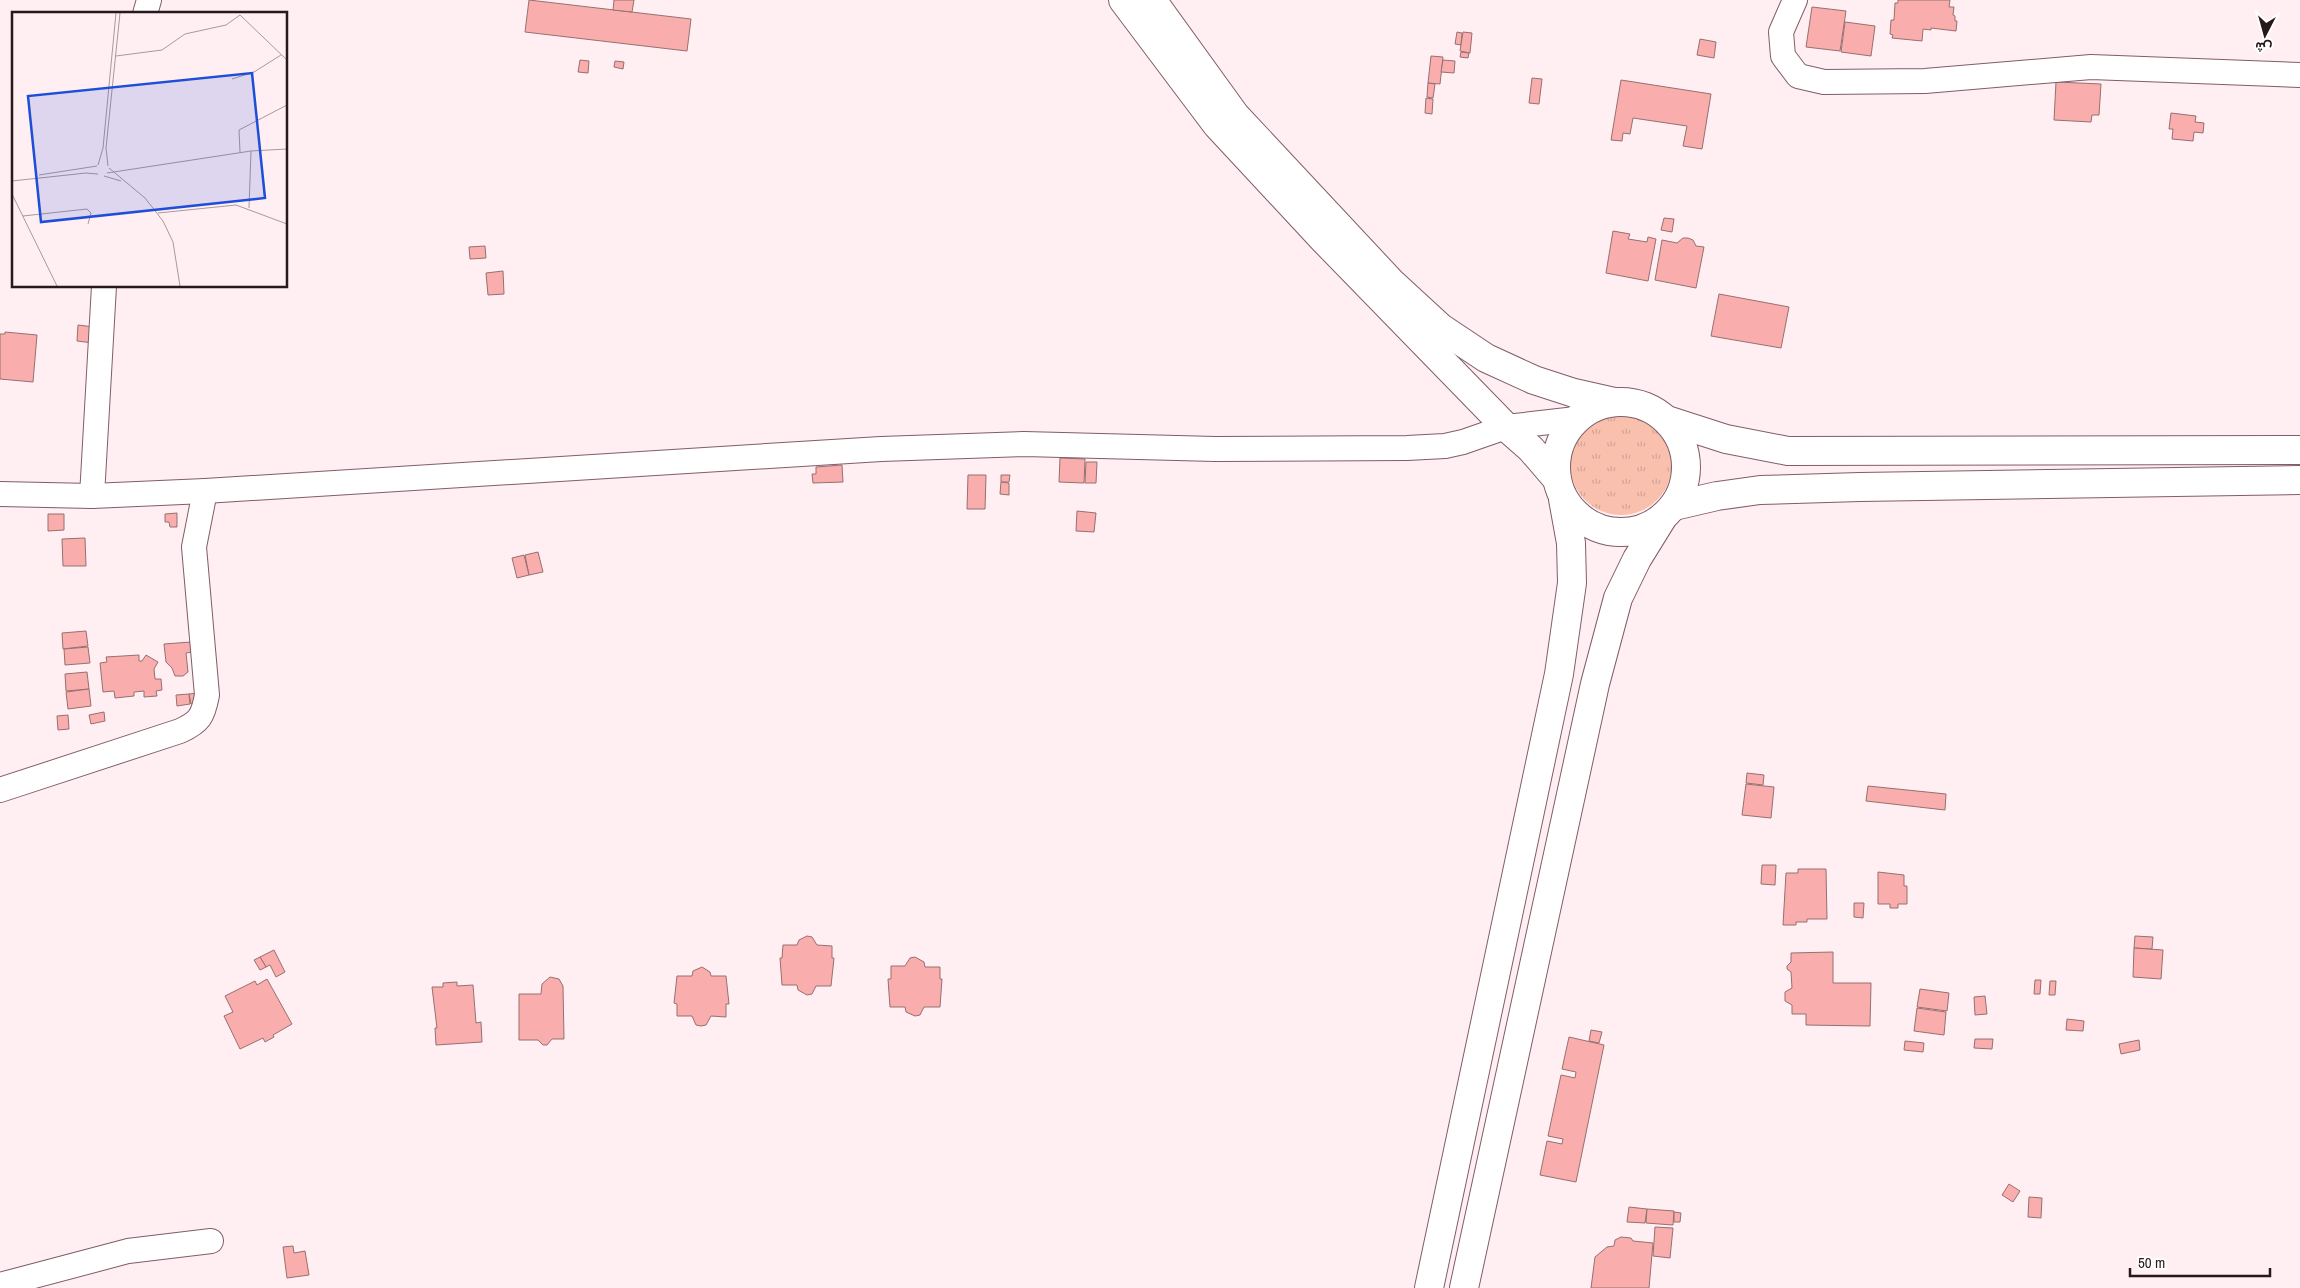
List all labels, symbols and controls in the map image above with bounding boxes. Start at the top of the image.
north arrow [2240,10,2290,60]
inset map [12,12,288,288]
text: ش [2254,38,2273,58]
scale bar [2130,1246,2270,1278]
text: 50 m [2138,1252,2165,1273]

